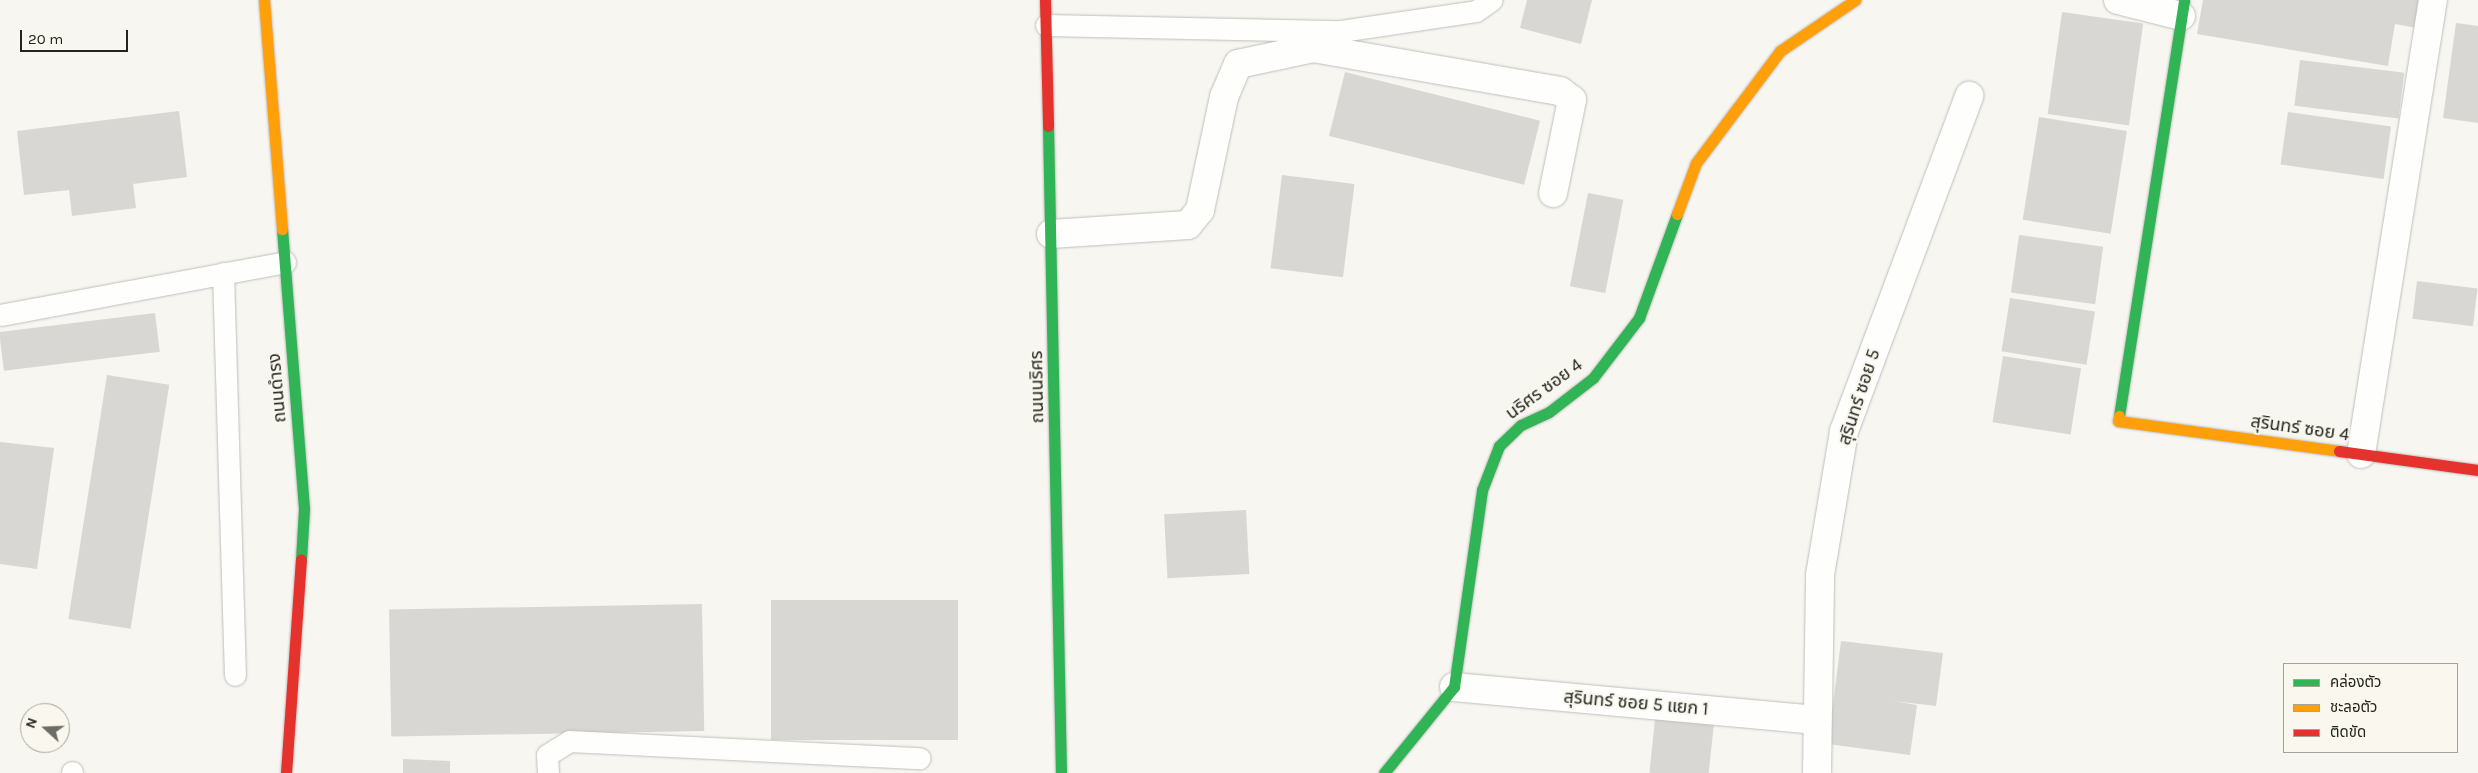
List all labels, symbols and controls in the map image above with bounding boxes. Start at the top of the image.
scale bar [22,20,130,52]
text: 20 m [28,30,63,48]
street label: สุรินทร์ ซอย 5 [1833,346,1885,448]
street label: ถนนนริศร [1026,350,1048,424]
street label: ถนนดำรง [263,352,291,424]
street label: นริศร ซอย 4 [1501,354,1587,424]
street label: สุรินทร์ ซอย 4 [2249,410,2351,446]
legend [2283,663,2458,753]
text: คล่องตัว [2330,673,2381,691]
street label: สุรินทร์ ซอย 5 แยก 1 [1563,686,1709,720]
text: ชะลอตัว [2330,698,2377,716]
north arrow [20,703,70,753]
text: N [22,715,41,731]
text: ติดขัด [2330,723,2366,741]

